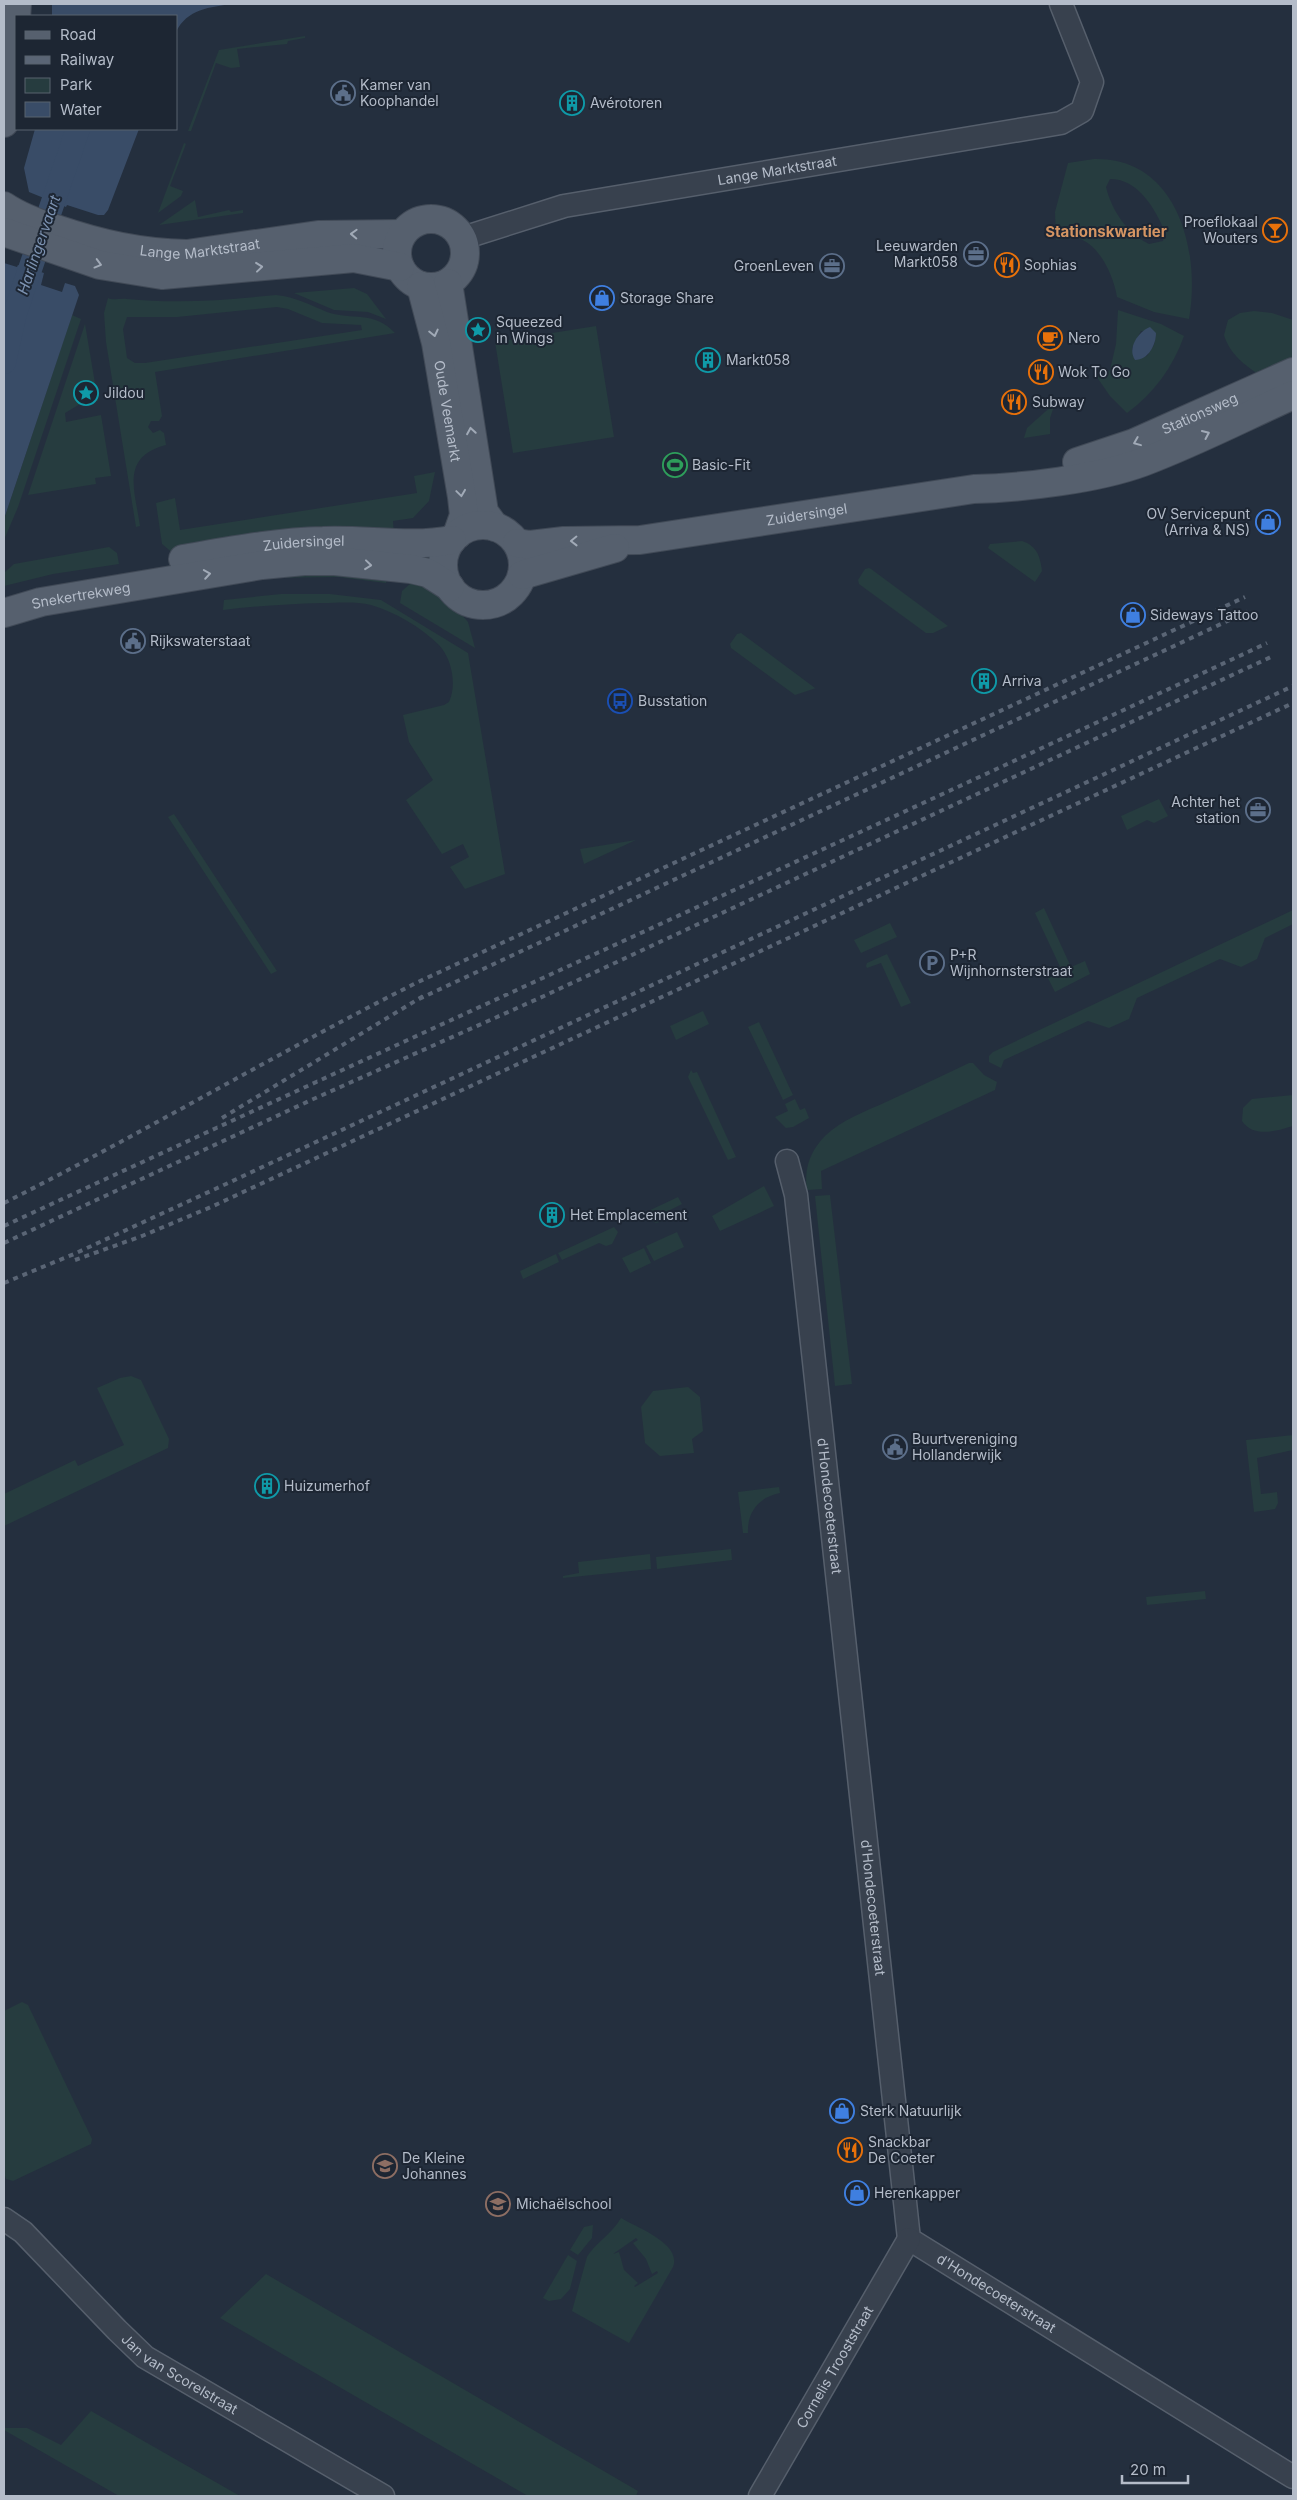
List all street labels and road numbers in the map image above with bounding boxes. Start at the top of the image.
street label: Lange Marktstraat [716,152,838,188]
street label: Lange Marktstraat [139,235,261,262]
street label: Oude Veemarkt [431,359,465,464]
street label: Stationsweg [1159,389,1240,438]
street label: Zuidersingel [765,499,848,529]
street label: Zuidersingel [262,532,345,554]
street label: Snekertrekweg [29,578,131,612]
street label: d'Hondecoeterstraat [814,1437,846,1575]
street label: d'Hondecoeterstraat [858,1839,889,1977]
street label: d'Hondecoeterstraat [934,2249,1060,2336]
street label: Cornelis Trooststraat [792,2302,877,2431]
street label: Jan van Scorelstraat [118,2330,242,2418]

